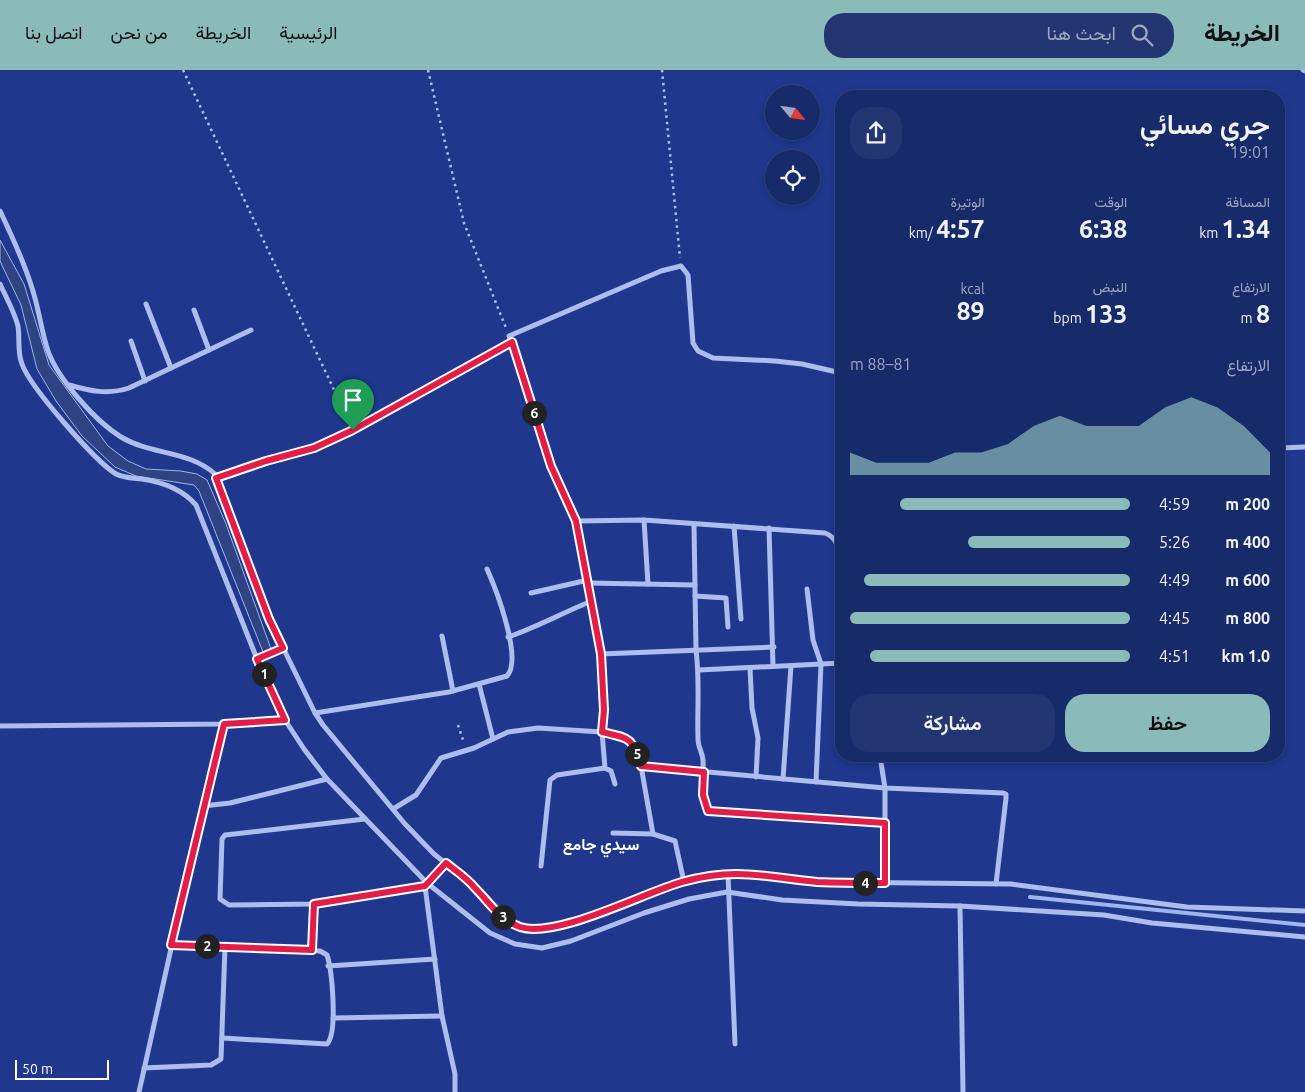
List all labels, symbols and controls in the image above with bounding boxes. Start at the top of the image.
search box [824,13,1174,58]
text: الخريطة [1204,19,1280,46]
icon: search [1128,21,1156,49]
text: اتصل بنا [25,22,82,42]
text: من نحن [110,22,168,42]
text: الخريطة [196,22,251,42]
text: الرئيسية [279,22,337,42]
text: ابحث هنا [1046,22,1116,44]
north arrow [765,85,820,140]
map controls [765,85,820,205]
button: share [850,107,902,159]
text: جري مسائي [1140,108,1270,139]
text: 19:01 [1230,143,1270,161]
button: locate [765,150,820,205]
text: الوتيرة [950,194,985,210]
text: الوقت [1094,194,1127,210]
text: المسافة [1226,194,1270,210]
text: 4:57 [936,215,985,243]
text: 6:38 [1079,215,1127,243]
text: 1.34 [1222,215,1270,243]
text: /km [909,225,936,241]
text: km [1199,225,1222,241]
text: النبض [1093,279,1127,295]
text: الارتفاع [1232,279,1270,295]
text: kcal [961,281,985,297]
text: 89 [956,297,985,325]
text: 133 [1085,300,1127,328]
text: 8 [1256,300,1270,328]
text: bpm [1053,310,1085,326]
text: m [1241,310,1256,326]
text: 81–88 m [850,355,912,373]
text: الارتفاع [1227,356,1270,374]
pin [332,379,374,430]
icon: arrive [339,386,367,414]
pin: 6 [522,400,546,426]
text: 6 [531,405,538,421]
text: 4:59 [1159,495,1190,513]
text: 200 m [1225,495,1270,513]
text: 5:26 [1159,533,1190,551]
text: 400 m [1225,533,1270,551]
text: 4:49 [1159,571,1190,589]
text: 600 m [1225,571,1270,589]
text: 4:45 [1159,609,1190,627]
text: 800 m [1225,609,1270,627]
text: 4:51 [1159,647,1190,665]
text: 1.0 km [1221,647,1270,665]
pin: 1 [252,662,276,686]
text: 1 [261,666,268,682]
button: مشاركة [850,694,1055,752]
button: حفظ [1065,694,1270,752]
pin: 5 [624,742,650,766]
text: 5 [634,746,641,762]
district label: سيدي جامع [563,835,639,858]
pin: 4 [852,870,878,896]
text: 4 [862,875,869,891]
pin: 3 [490,904,516,930]
text: 3 [500,909,507,925]
pin: 2 [194,934,220,958]
text: 2 [204,938,211,954]
scale bar [15,1057,109,1080]
text: 50 m [22,1061,53,1077]

